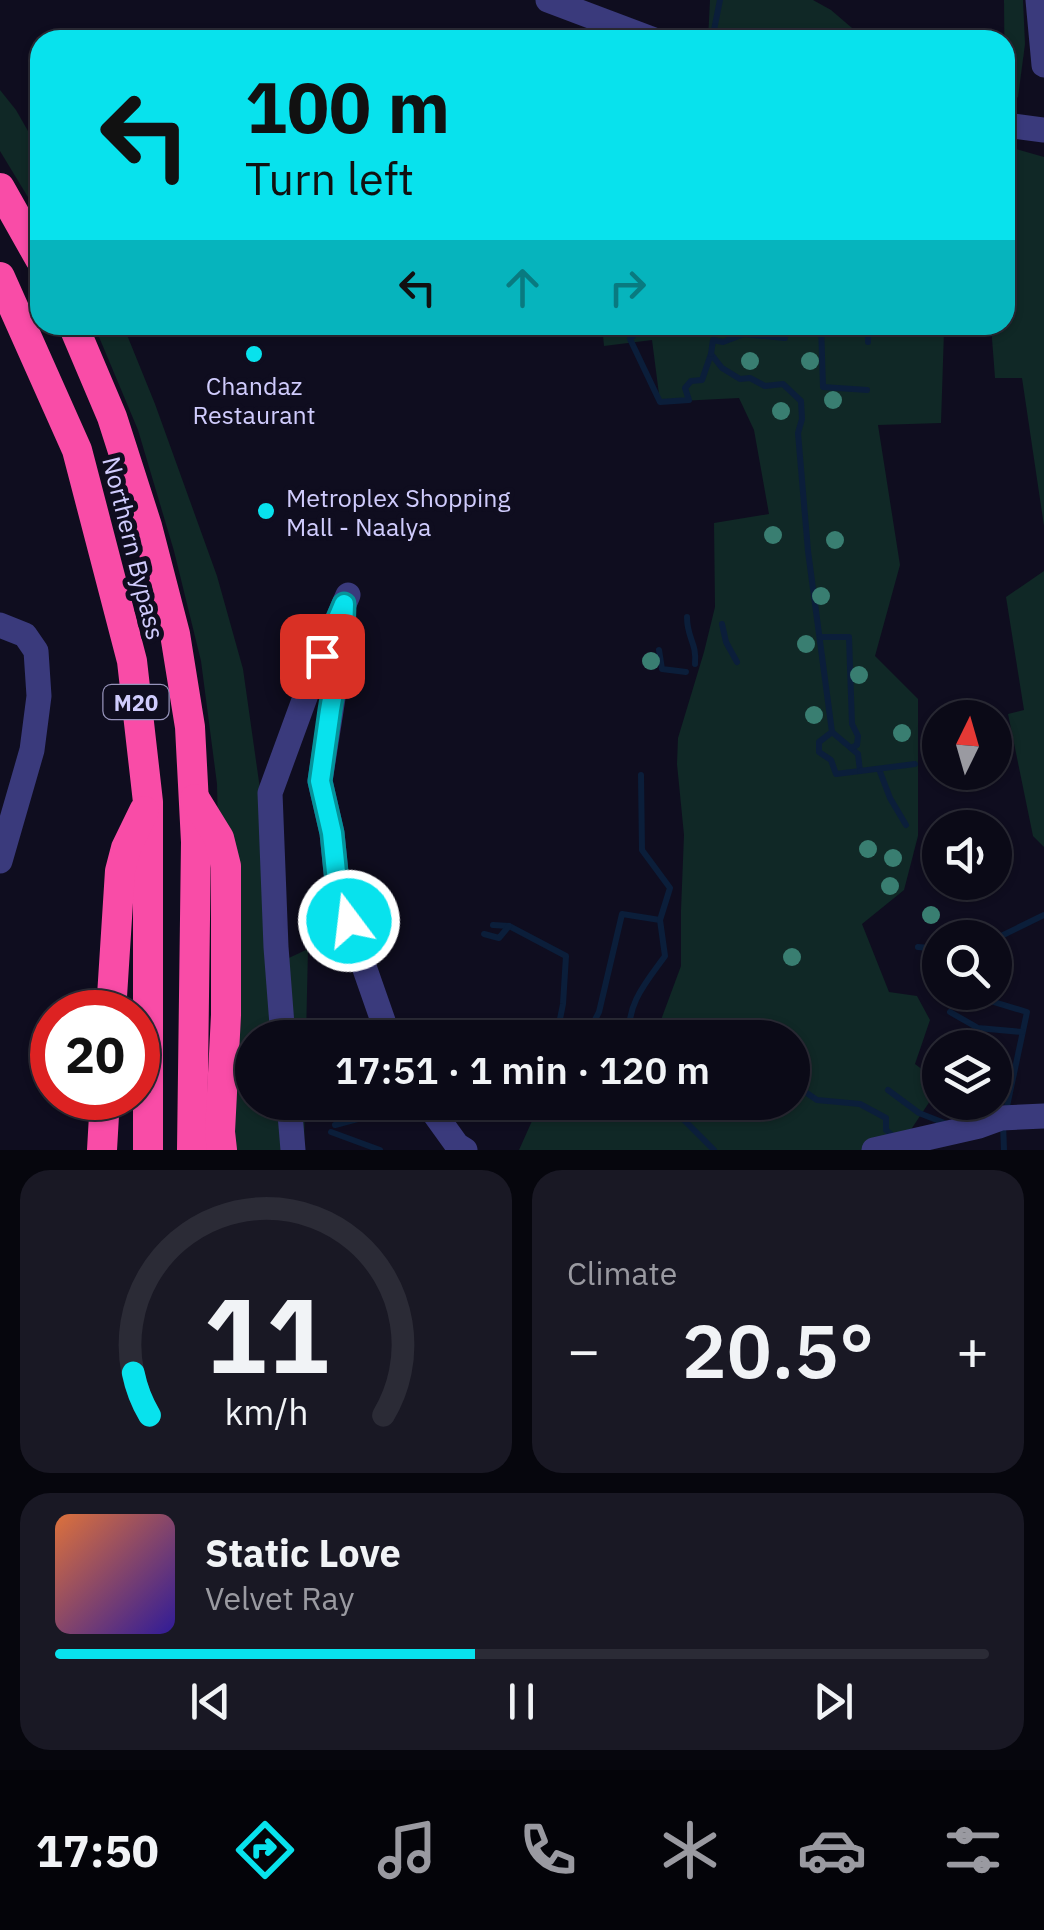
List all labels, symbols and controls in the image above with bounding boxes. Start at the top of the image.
text: 100 m [245,61,450,152]
icon: left [80,70,210,200]
text: Turn left [245,149,414,207]
icon: left [390,260,445,315]
icon: ahead [495,260,550,315]
icon: right [600,260,655,315]
marker: Chandaz Restaurant [243,343,265,365]
place label: Chandaz Restaurant [192,369,316,431]
street label: Northern Bypass [95,453,173,643]
place label: Metroplex Shopping Mall - Naalya [286,481,511,543]
marker: Metroplex Shopping Mall - Naalya [255,500,277,522]
pin [280,614,365,699]
icon: arrive [295,629,350,684]
road number: M20 [104,685,168,719]
north arrow [922,700,1012,790]
map controls [922,700,1012,1120]
button: sound [922,810,1012,900]
position arrow [297,869,401,973]
button: search [922,920,1012,1010]
speed limit sign: 20 [30,990,160,1120]
button: layers [922,1030,1012,1120]
text: 17:51 · 1 min · 120 m [335,1045,710,1094]
text: Climate [567,1252,677,1294]
text: 11 [204,1266,328,1402]
text: 20.5° [682,1301,874,1399]
text: − [567,1314,600,1385]
text: + [956,1314,989,1385]
text: km/h [224,1388,308,1435]
text: Static Love [205,1528,401,1577]
text: Velvet Ray [205,1577,354,1619]
icon: previous [183,1674,238,1729]
icon: pause [494,1674,549,1729]
icon: next [806,1674,861,1729]
icon: directions [230,1815,300,1885]
icon: music [372,1815,442,1885]
icon: phone [513,1815,583,1885]
icon: climate [655,1815,725,1885]
icon: car [797,1815,867,1885]
icon: filters [938,1815,1008,1885]
text: 17:50 [36,1821,159,1879]

